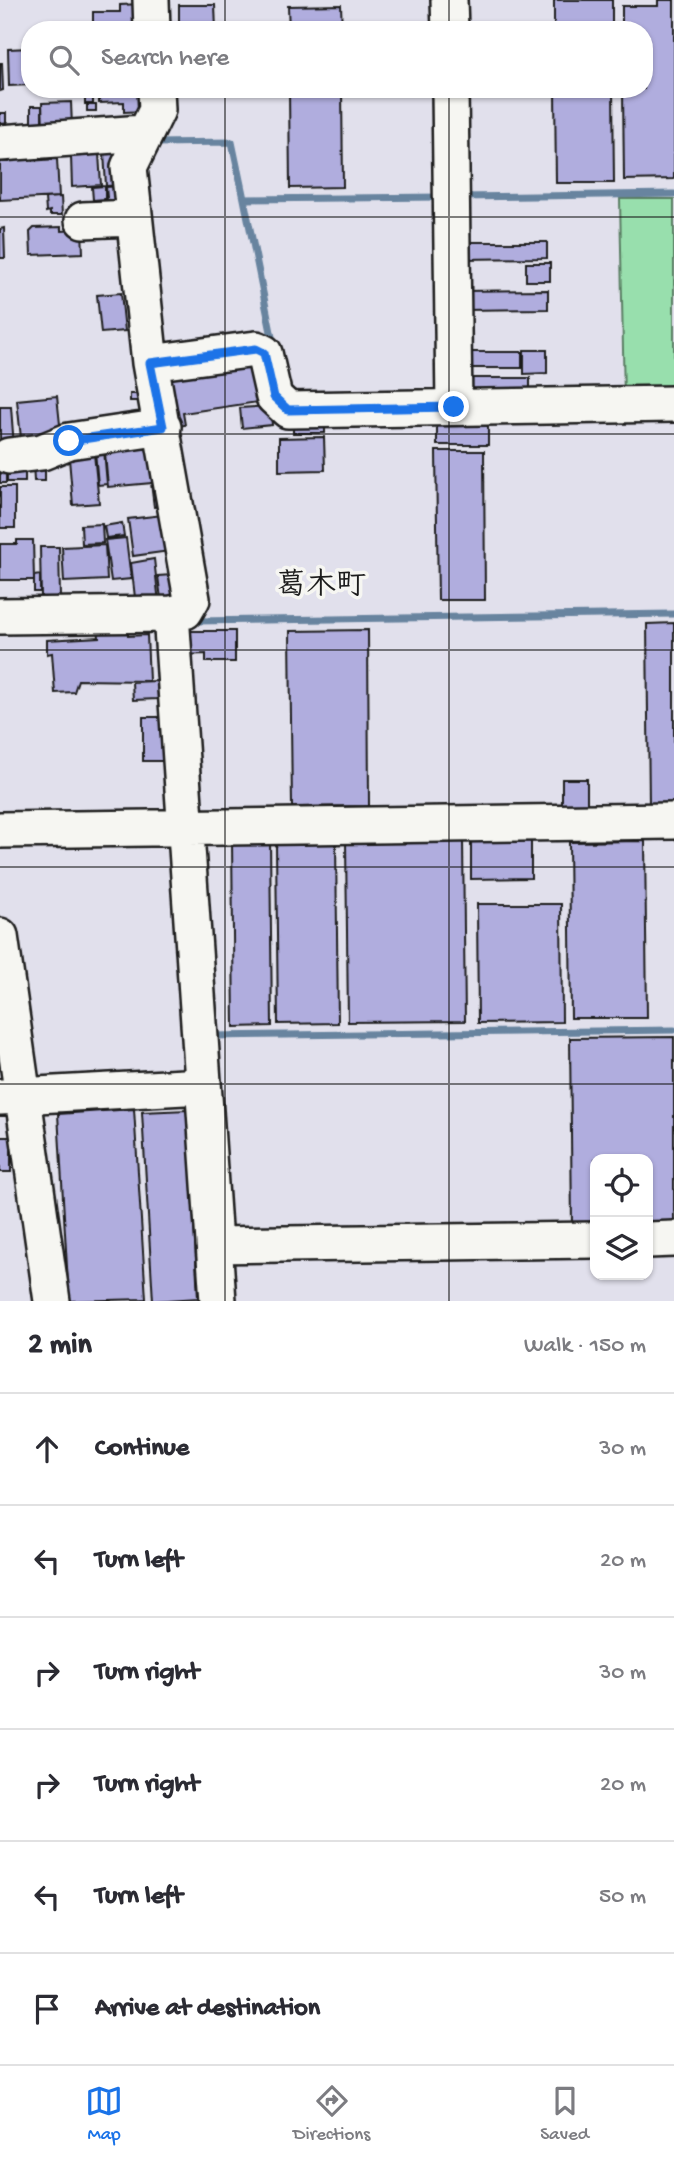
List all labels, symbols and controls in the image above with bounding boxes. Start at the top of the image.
search box [21,21,653,98]
icon: search [45,41,83,79]
text: Search here [101,44,229,75]
route end [438,391,469,422]
route start [53,425,84,456]
district label: 葛木町 [276,568,366,605]
map controls [590,1154,653,1280]
button: locate [590,1154,653,1217]
button: layers [590,1217,653,1280]
text: 2 min [28,1329,92,1364]
text: Walk · 150 m [524,1333,646,1360]
icon: ahead [28,1430,66,1468]
text: Continue [95,1434,189,1465]
text: 30 m [599,1436,646,1463]
icon: left [28,1542,66,1580]
text: Turn left [95,1546,183,1577]
text: 20 m [600,1548,646,1575]
icon: right [28,1654,66,1692]
text: Turn right [95,1658,199,1689]
text: 30 m [599,1660,646,1687]
icon: right [28,1766,66,1804]
text: Turn right [95,1770,199,1801]
text: 20 m [600,1772,646,1799]
icon: left [28,1878,66,1916]
text: Turn left [95,1882,183,1913]
text: 50 m [599,1884,646,1911]
icon: arrive [28,1990,66,2028]
text: Arrive at destination [95,1994,320,2025]
tab: Map [85,2082,123,2147]
tab: Directions [293,2082,370,2147]
tab: Saved [540,2082,589,2147]

